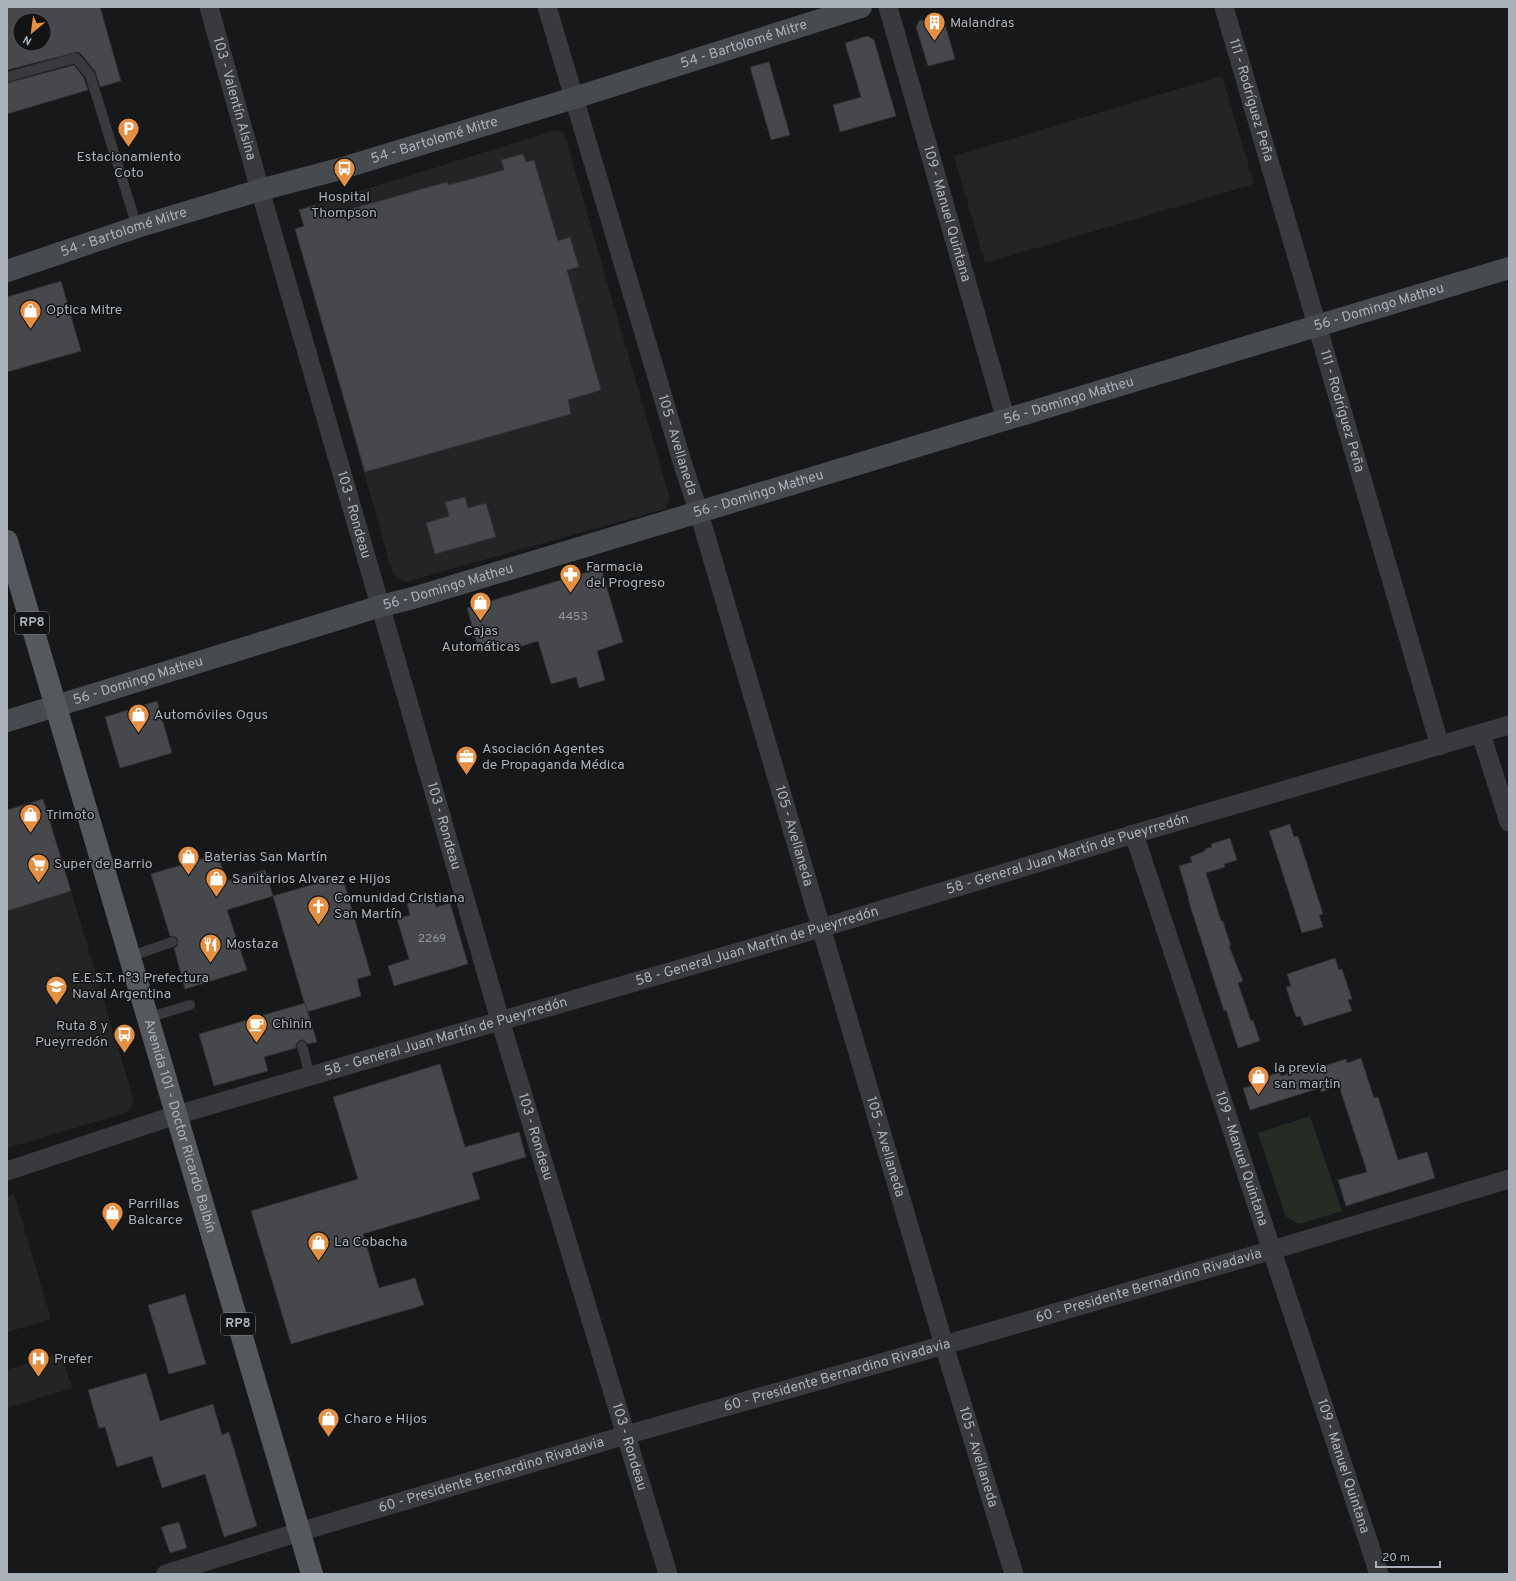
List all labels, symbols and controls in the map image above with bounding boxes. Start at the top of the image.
building icon: Malandras [922,10,948,43]
north arrow [12,12,52,52]
place label: Malandras [950,15,1014,32]
street label: 54 - Bartolomé Mitre [678,16,809,72]
text: N [21,32,34,48]
street label: 103 - Valentín Alsina [209,35,260,162]
street label: 111 - Rodríguez Peña [1225,37,1277,163]
street label: 54 - Bartolomé Mitre [369,113,500,167]
parking icon: Estacionamiento Coto [116,116,142,149]
street label: 109 - Manuel Quintana [920,144,975,284]
place label: Estacionamiento Coto [77,149,182,182]
bus stop icon: Hospital Thompson [331,156,357,189]
place label: Hospital Thompson [311,189,377,222]
street label: 54 - Bartolomé Mitre [58,204,189,261]
street label: 56 - Domingo Matheu [1312,280,1446,335]
shop icon: Optica Mitre [18,297,44,330]
place label: Optica Mitre [46,302,122,319]
street label: 111 - Rodríguez Peña [1316,348,1368,474]
street label: 56 - Domingo Matheu [1001,373,1136,428]
street label: 105 - Avellaneda [654,393,701,497]
street label: 56 - Domingo Matheu [691,466,826,522]
street label: 103 - Rondeau [333,469,375,560]
place label: Farmacia del Progreso [586,559,665,592]
street label: 56 - Domingo Matheu [381,560,515,614]
pharmacy icon: Farmacia del Progreso [558,562,584,595]
shop icon: Cajas Automáticas [468,590,494,623]
house number: 4453 [558,609,588,625]
road number: RP8 [15,612,49,634]
place label: Cajas Automáticas [442,623,520,656]
street label: 56 - Domingo Matheu [71,653,205,709]
shop icon: Automóviles Ogus [125,702,151,735]
place label: Automóviles Ogus [154,707,268,724]
place label: Asociación Agentes de Propaganda Médica [482,741,625,774]
office icon: Asociación Agentes de Propaganda Médica [453,744,479,777]
street label: 103 - Rondeau [423,780,465,872]
street label: 105 - Avellaneda [771,784,817,888]
shop icon: Trimoto [17,802,43,835]
place label: Trimoto [46,807,95,824]
street label: 58 - General Juan Martín de Pueyrredón [944,810,1191,898]
shop icon: Baterias San Martín [176,844,202,877]
place label: Baterias San Martín [204,849,327,866]
supermarket icon: Super de Barrio [25,851,51,884]
place label: Super de Barrio [54,856,153,873]
shop icon: Sanitarios Alvarez e Hijos [203,866,229,899]
place label: Sanitarios Alvarez e Hijos [232,871,391,888]
place label: Comunidad Cristiana San Martín [334,890,465,923]
church icon: Comunidad Cristiana San Martín [306,893,332,926]
street label: 58 - General Juan Martín de Pueyrredón [633,903,881,990]
restaurant icon: Mostaza [198,931,224,964]
house number: 2269 [418,931,446,947]
place label: Mostaza [226,936,278,953]
place label: E.E.S.T. n°3 Prefectura Naval Argentina [72,970,209,1003]
school or university icon: E.E.S.T. n°3 Prefectura Naval Argentina [43,973,69,1006]
street label: 58 - General Juan Martín de Pueyrredón [322,993,569,1080]
cafe icon: Chinin [243,1011,269,1044]
place label: Chinin [272,1016,312,1033]
street label: Avenida 101 - Doctor Ricardo Balbín [140,1017,219,1235]
place label: Ruta 8 y Pueyrredón [35,1018,108,1051]
bus stop icon: Ruta 8 y Pueyrredón [111,1021,137,1054]
place label: la previa san martin [1274,1060,1341,1093]
shop icon: la previa san martin [1246,1063,1272,1096]
street label: 109 - Manuel Quintana [1211,1089,1272,1228]
street label: 103 - Rondeau [514,1091,557,1182]
street label: 105 - Avellaneda [863,1094,908,1199]
place label: Parrillas Balcarce [128,1196,183,1229]
shop icon: Parrillas Balcarce [99,1199,125,1232]
shop icon: La Cobacha [306,1229,332,1262]
place label: La Cobacha [334,1234,407,1251]
street label: 60 - Presidente Bernardino Rivadavia [1034,1245,1264,1327]
road number: RP8 [221,1313,255,1335]
street label: 60 - Presidente Bernardino Rivadavia [722,1335,952,1415]
hospital icon: Prefer [25,1346,51,1379]
place label: Prefer [54,1351,93,1368]
street label: 109 - Manuel Quintana [1313,1397,1374,1536]
street label: 103 - Rondeau [608,1401,651,1492]
street label: 105 - Avellaneda [955,1405,1002,1509]
shop icon: Charo e Hijos [316,1406,342,1439]
place label: Charo e Hijos [344,1411,427,1428]
street label: 60 - Presidente Bernardino Rivadavia [376,1433,606,1516]
scale bar [1376,1543,1440,1569]
text: 20 m [1382,1550,1410,1566]

